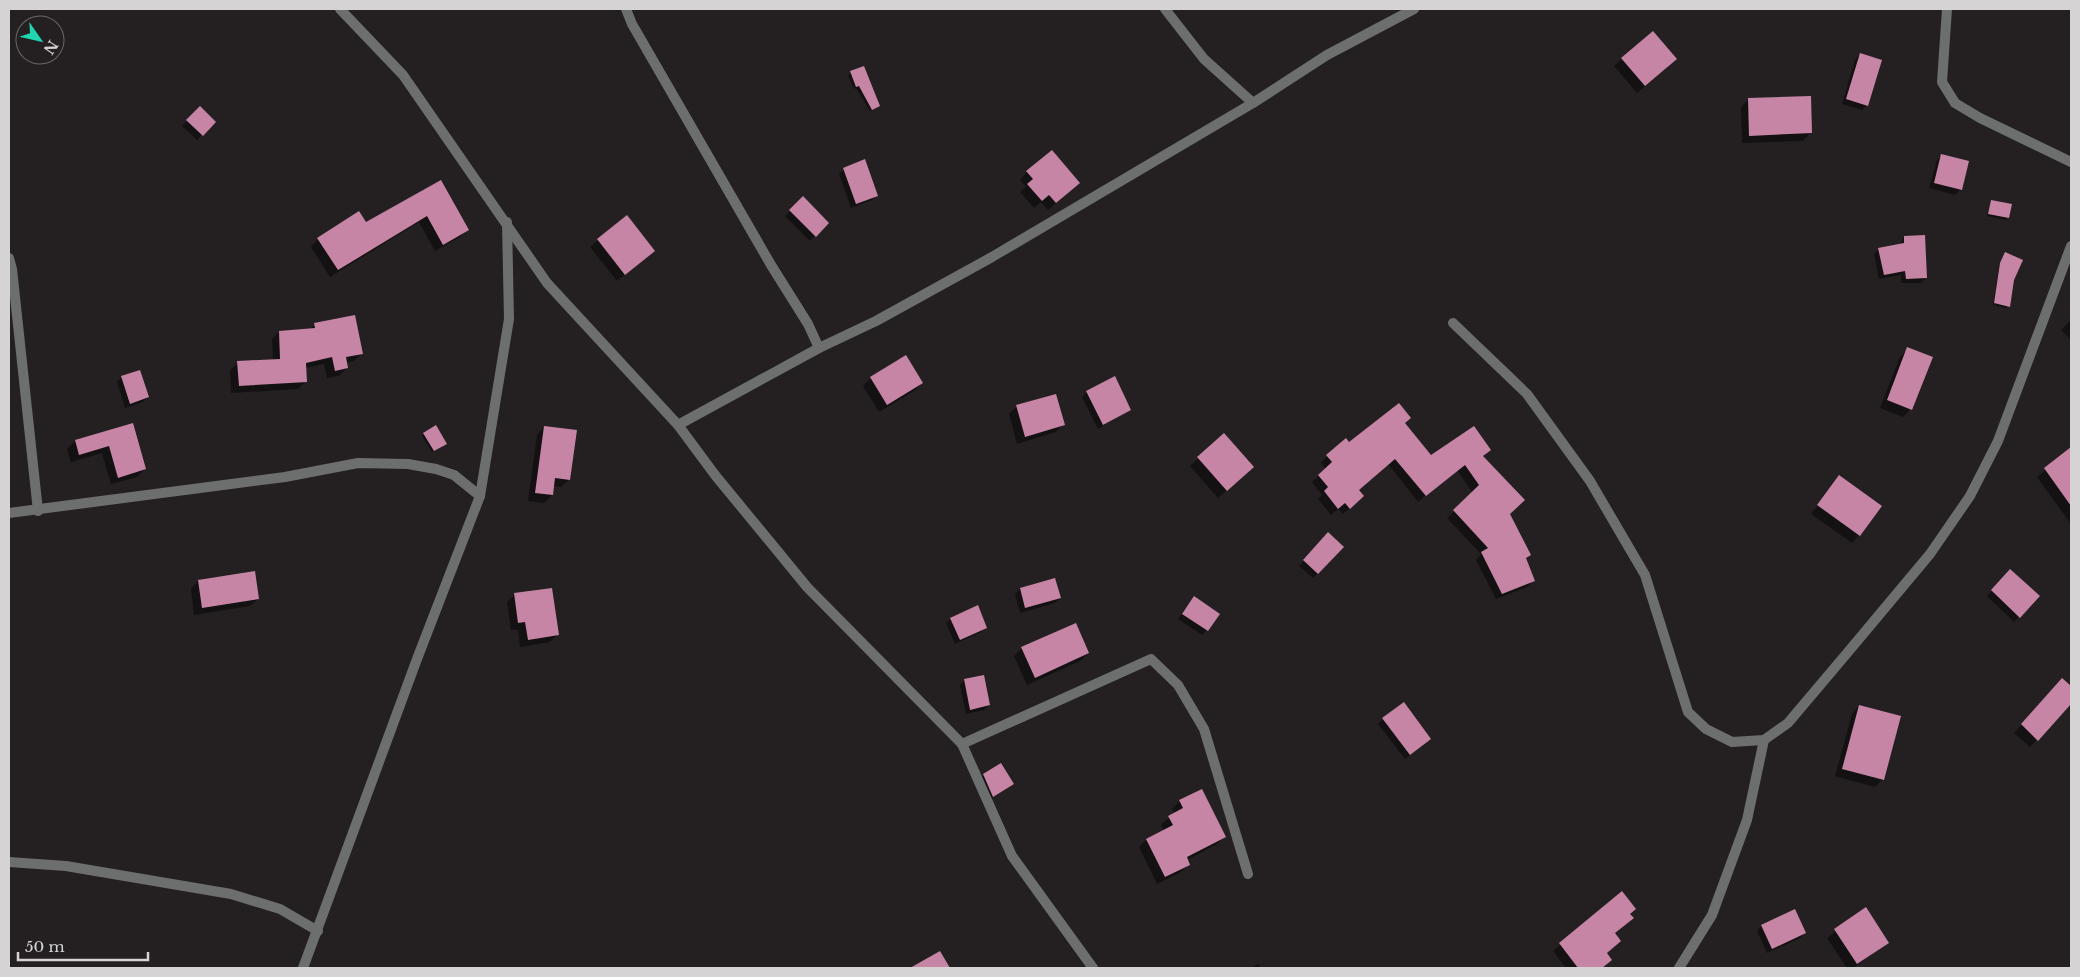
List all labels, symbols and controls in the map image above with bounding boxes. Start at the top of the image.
north arrow [15,15,65,65]
text: N [40,37,62,58]
scale bar [18,930,148,962]
text: 50 m [25,937,65,956]

